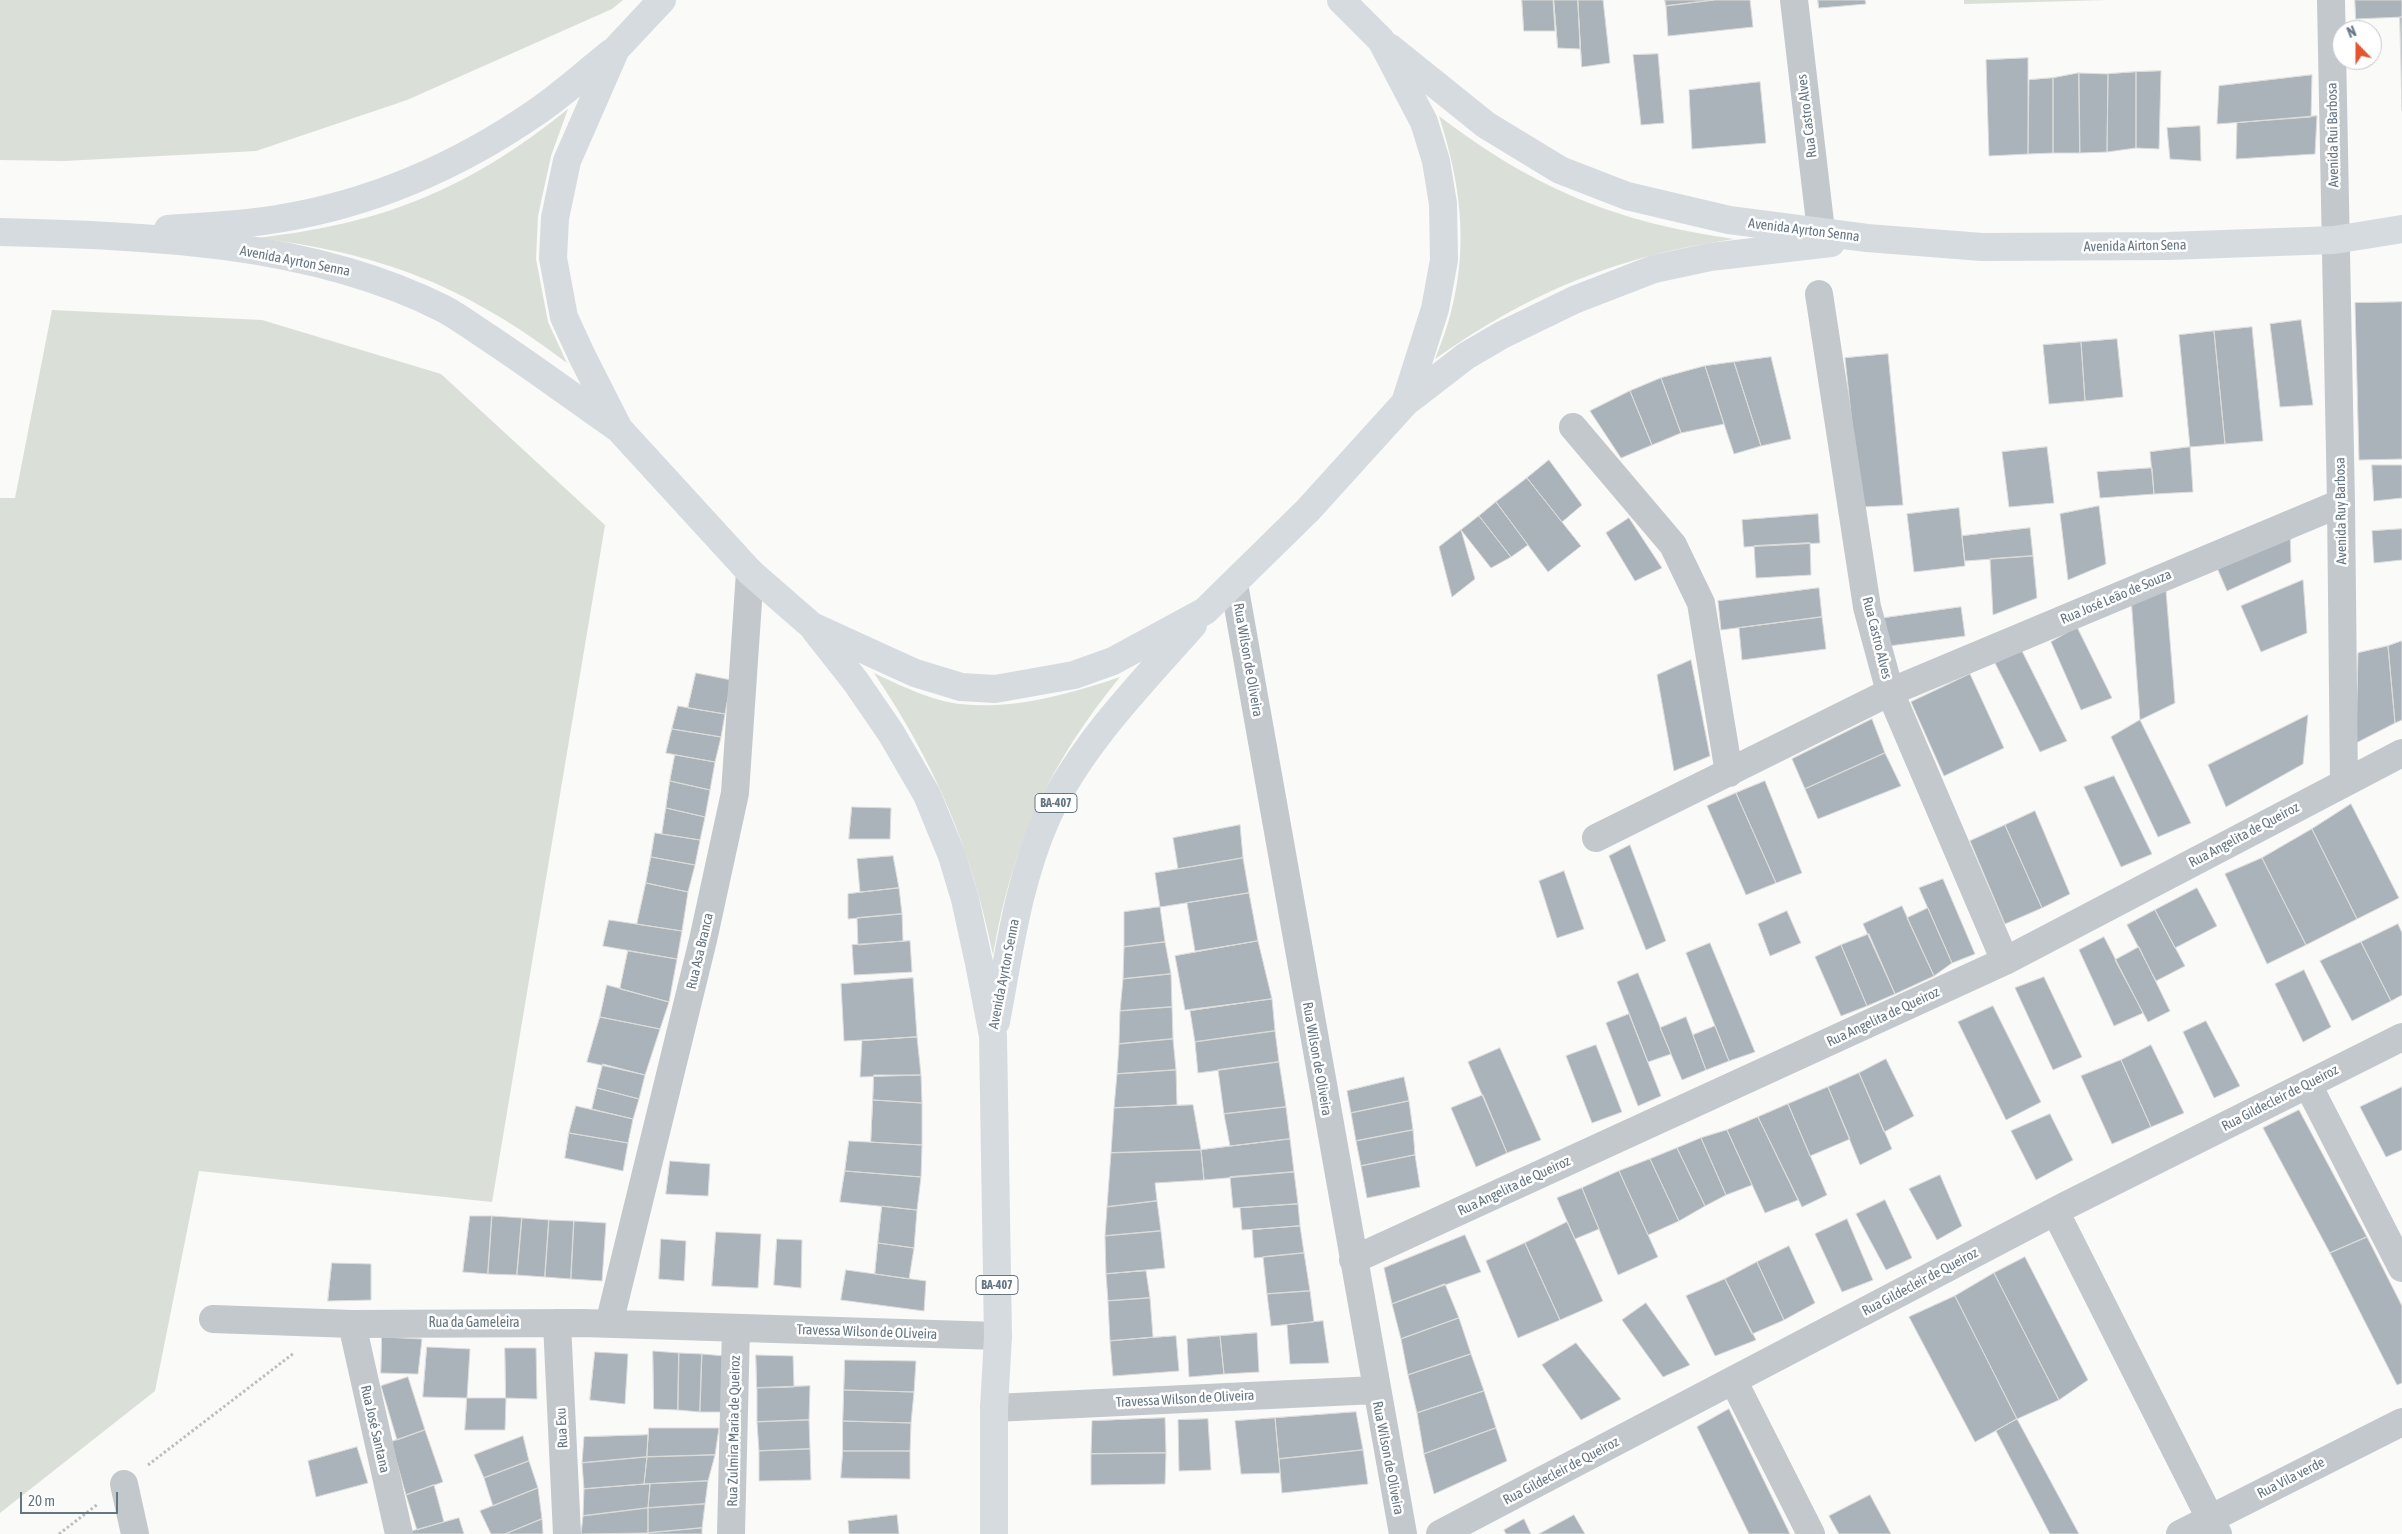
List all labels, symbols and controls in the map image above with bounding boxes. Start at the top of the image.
north arrow [2332,20,2382,70]
text: N [2345,23,2359,41]
street label: Rua Castro Alves [1794,73,1820,159]
street label: Avenida Rui Barbosa [2324,82,2342,188]
street label: Avenida Ayrton Senna [1747,215,1861,245]
street label: Avenida Airton Sena [2084,237,2186,255]
street label: Avenida Ayrton Senna [238,242,352,280]
street label: Avenida Ruy Barbosa [2332,457,2350,565]
street label: Rua José Leão de Souza [2058,566,2174,628]
street label: Rua Castro Alves [1859,595,1895,681]
street label: Rua Wilson de Oliveira [1230,602,1266,718]
road number: BA-407 [1035,794,1077,812]
street label: Rua Angelita de Queiroz [2186,799,2302,871]
street label: Rua Asa Branca [683,911,717,991]
street label: Avenida Ayrton Senna [985,917,1023,1031]
street label: Rua Angelita de Queiroz [1824,984,1942,1050]
street label: Rua Wilson de Oliveira [1299,1001,1335,1117]
street label: Rua Gildecleir de Queiroz [2219,1061,2341,1135]
street label: Rua Angelita de Queiroz [1455,1153,1573,1219]
street label: Rua Gildecleir de Queiroz [1859,1244,1981,1320]
road number: BA-407 [976,1276,1018,1294]
street label: Rua da Gameleira [428,1315,520,1331]
street label: Travessa Wilson de OLiveira [796,1321,938,1343]
street label: Rua Zulmira Maria de Queiroz [724,1355,744,1507]
street label: Rua José Santana [357,1384,393,1474]
street label: Travessa Wilson de Oliveira [1115,1387,1255,1411]
street label: Rua Wilson de Oliveira [1369,1400,1407,1516]
street label: Rua Exu [553,1407,571,1449]
street label: Rua Gildecleir de Queiroz [1500,1433,1622,1509]
street label: Rua Vila verde [2254,1454,2328,1502]
scale bar [22,1482,120,1514]
text: 20 m [28,1492,55,1509]

